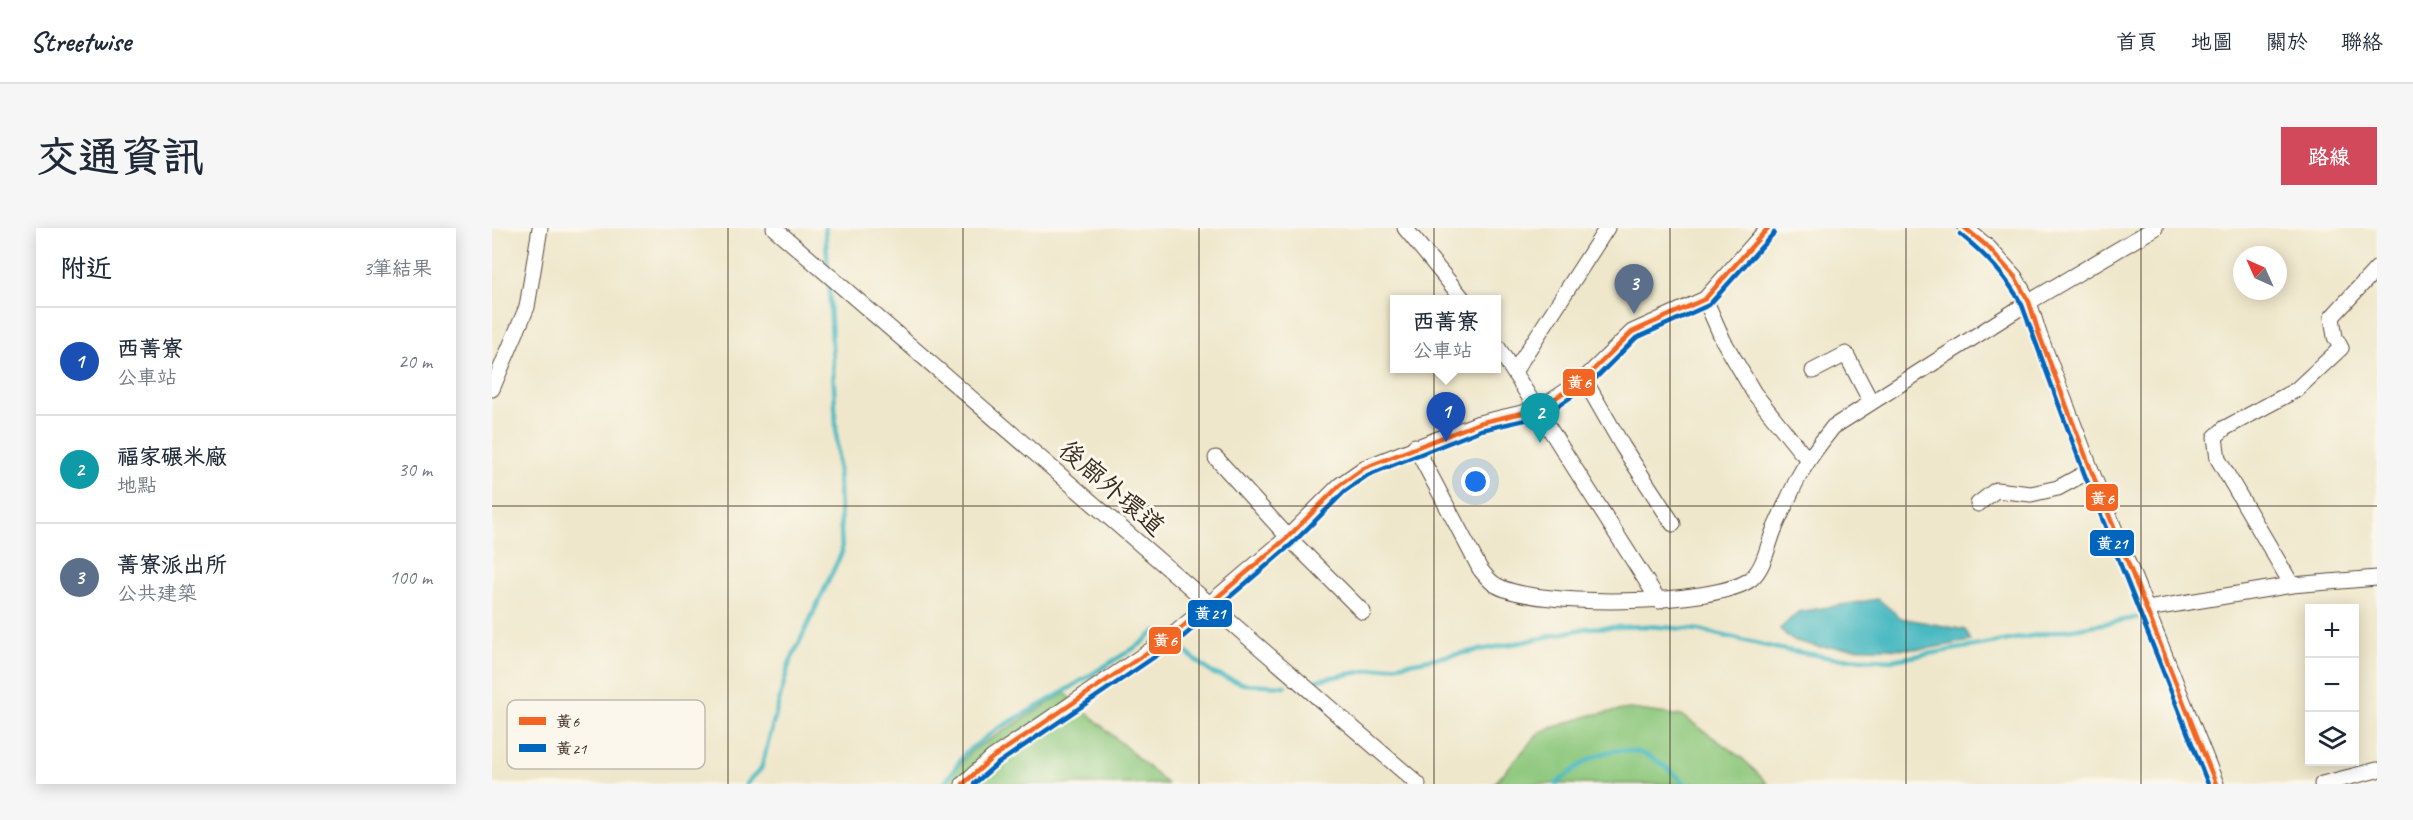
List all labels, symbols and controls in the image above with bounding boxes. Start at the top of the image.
text: Streetwise [30,24,131,59]
text: 首頁 [2116,29,2158,55]
text: 地圖 [2191,29,2233,55]
text: 關於 [2266,29,2308,55]
text: 聯絡 [2341,29,2383,55]
button: 路線 [2281,127,2377,185]
text: 交通資訊 [36,131,204,184]
north arrow [2233,246,2287,300]
text: 附近 [60,252,112,285]
text: 3筆結果 [363,256,432,281]
pin: 3 [1614,264,1654,314]
popup [1390,295,1501,373]
text: 西菁寮 [1412,308,1479,336]
text: 西菁寮 [117,335,183,363]
text: 公車站 [1412,338,1472,363]
text: 1 [75,349,84,374]
text: 20 m [398,349,432,374]
text: 公車站 [117,365,177,390]
line badge: 黃6 [1562,368,1596,397]
text: 黃6 [1567,373,1592,393]
pin: 1 [1426,392,1466,442]
pin: 2 [1520,394,1560,443]
street label: 後廍外環道 [1052,433,1172,543]
text: 福家碾米廠 [117,443,227,471]
text: 2 [75,457,84,482]
text: 30 m [398,457,432,482]
your location [1461,467,1490,496]
text: 地點 [117,473,157,498]
line badge: 黃6 [2085,483,2119,512]
text: 黃6 [2090,489,2115,509]
line badge: 黃21 [2089,529,2135,557]
text: 黃21 [2097,534,2129,554]
text: 菁寮派出所 [117,551,227,579]
text: 3 [75,565,84,590]
text: 100 m [389,565,432,590]
text: 公共建築 [117,581,197,606]
line badge: 黃21 [1187,599,1233,628]
text: 黃21 [1195,604,1227,624]
map controls [2305,604,2359,766]
button: + [2305,604,2359,658]
line badge: 黃6 [1148,626,1182,655]
text: 黃6 [1153,631,1178,651]
button: − [2305,658,2359,712]
legend [507,700,705,769]
text: 黃6 [556,712,580,732]
button: layers [2305,712,2359,766]
text: 黃21 [556,739,587,759]

